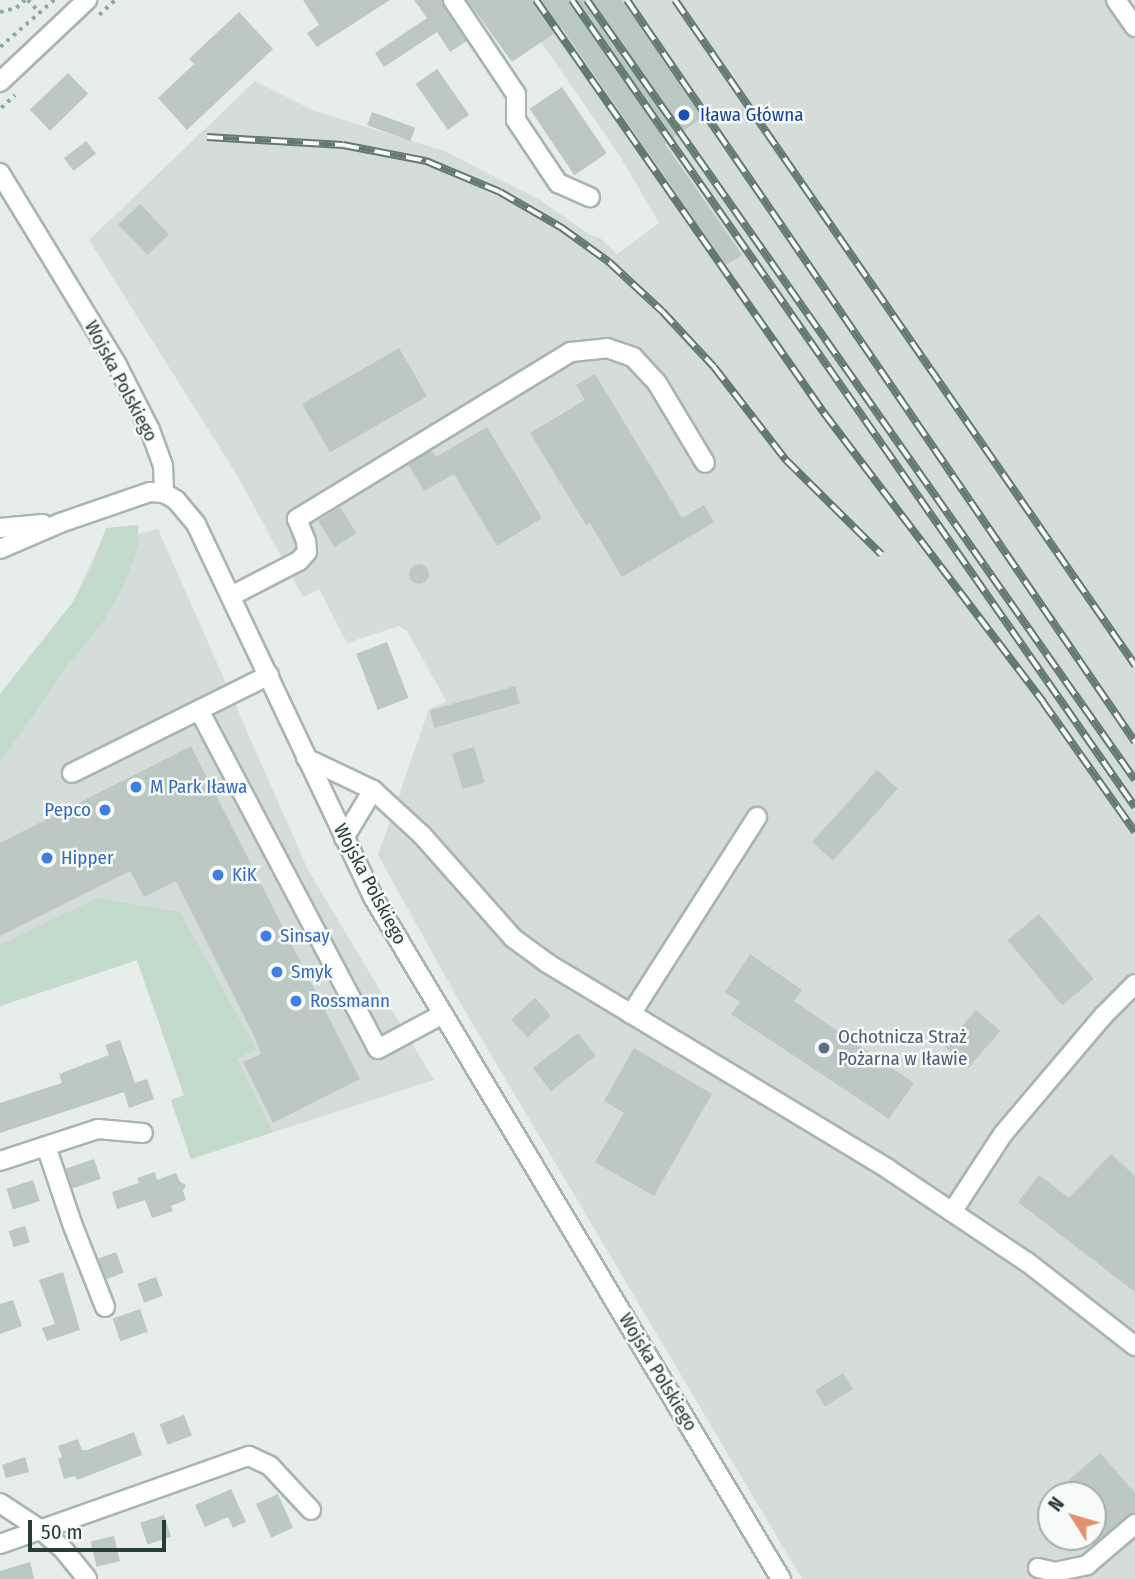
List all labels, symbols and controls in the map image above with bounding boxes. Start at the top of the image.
place label: Iława Główna [700,104,803,126]
marker: Iława Główna [674,105,694,125]
street label: Wojska Polskiego [80,317,162,445]
place label: M Park Iława [150,776,247,798]
marker: M Park Iława [128,779,144,795]
place label: Pepco [44,799,91,821]
marker: Pepco [97,802,113,818]
street label: Wojska Polskiego [329,820,411,948]
place label: Hipper [61,847,114,869]
marker: Hipper [39,850,55,866]
place label: KiK [232,864,257,886]
marker: KiK [210,867,226,883]
place label: Sinsay [280,925,330,947]
marker: Sinsay [258,928,274,944]
place label: Smyk [291,961,332,983]
marker: Smyk [269,964,285,980]
place label: Rossmann [310,990,390,1012]
marker: Rossmann [288,993,304,1009]
place label: Ochotnicza Straż Pożarna w Iławie [838,1026,967,1070]
marker: Ochotnicza Straż Pożarna w Iławie [816,1040,832,1056]
street label: Wojska Polskiego [614,1309,702,1435]
north arrow [1037,1481,1107,1551]
text: N [1044,1493,1069,1516]
scale bar [32,1506,170,1550]
text: 50 m [41,1519,83,1545]

